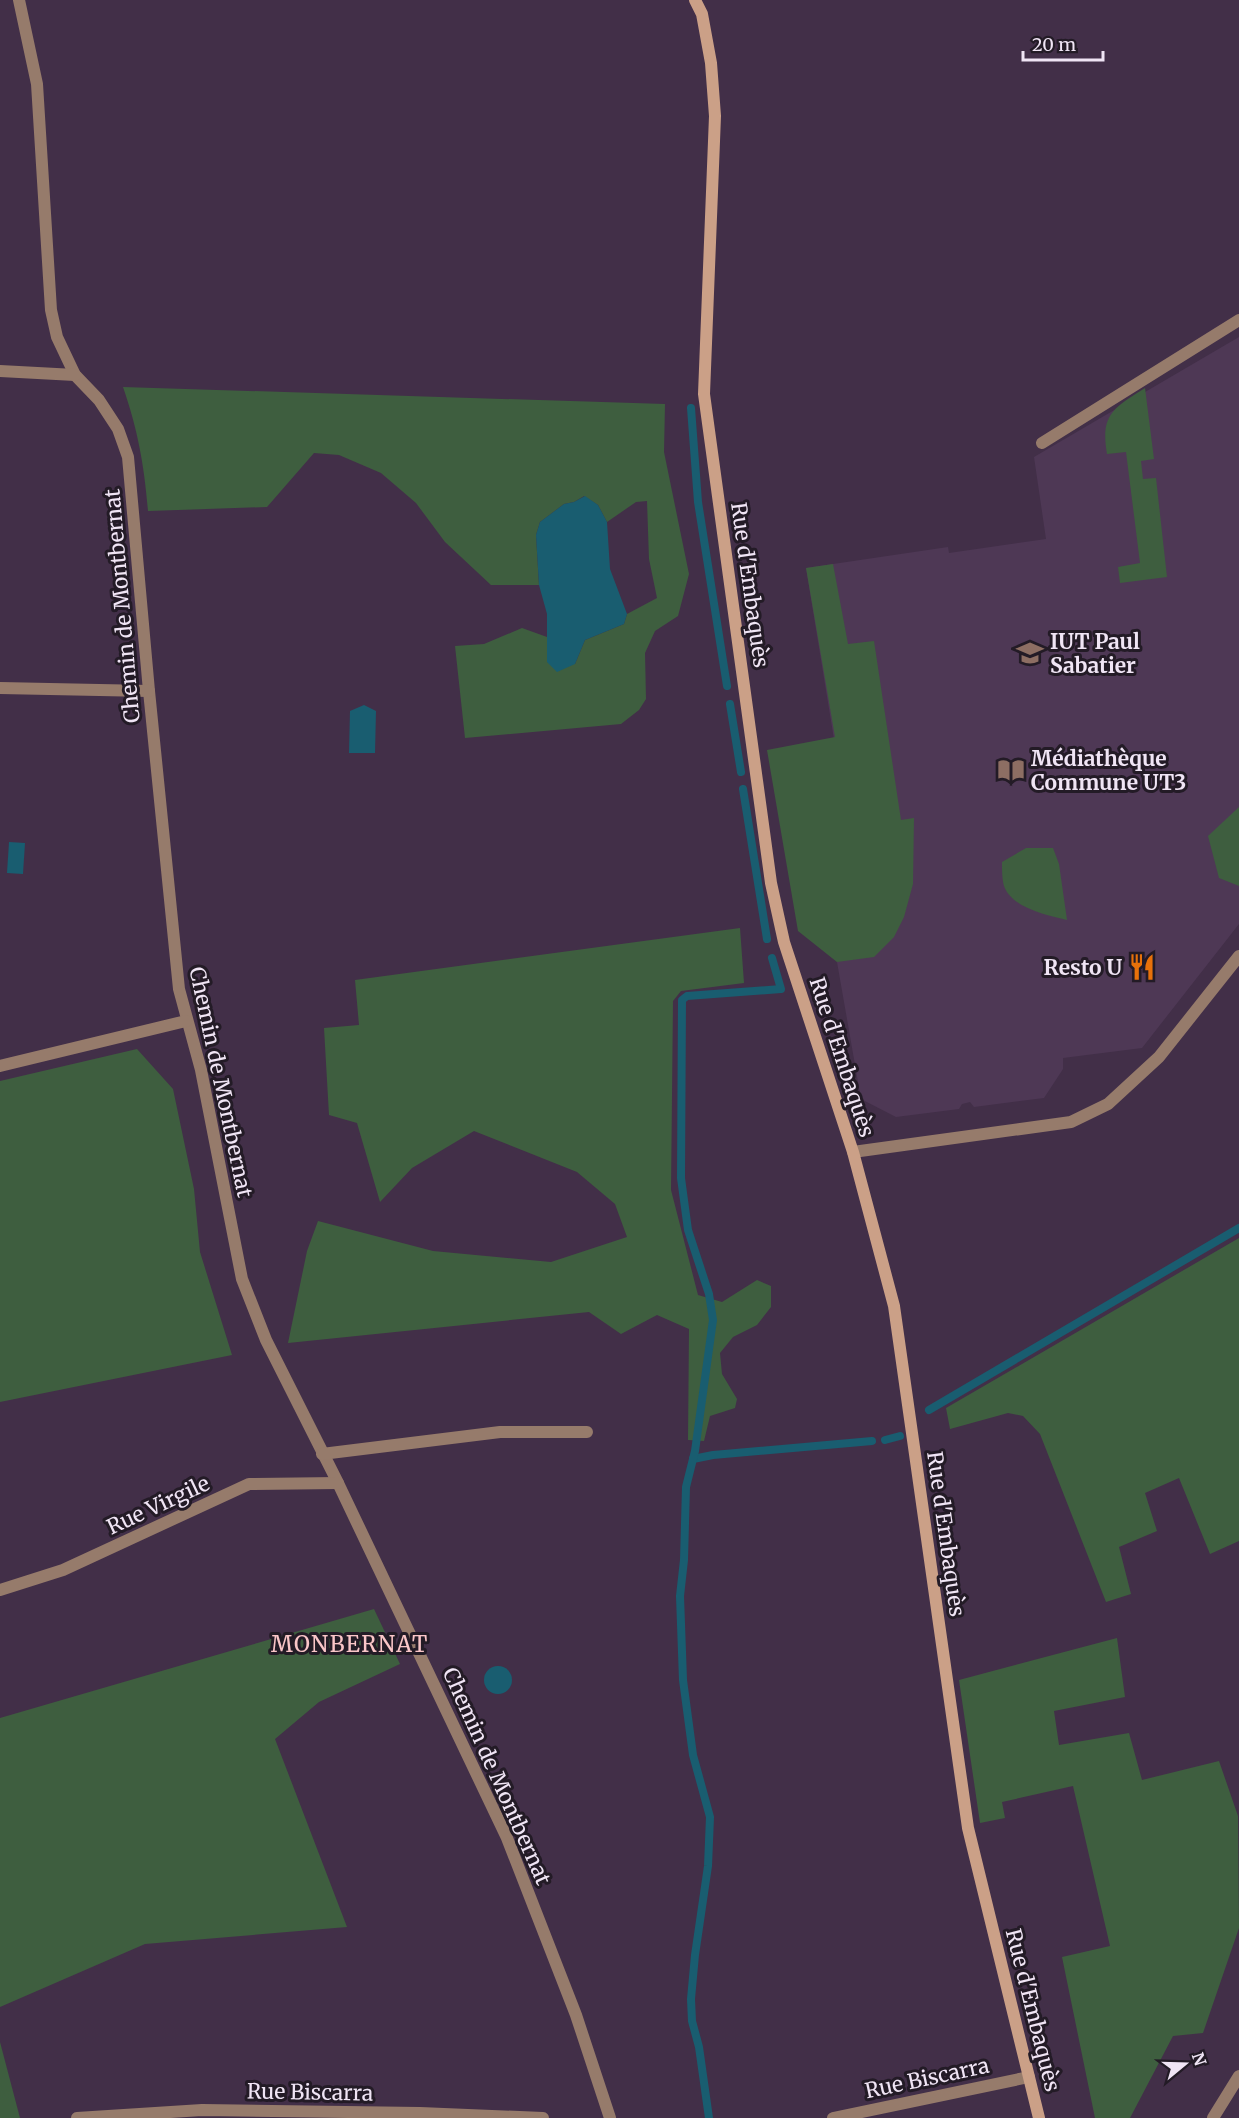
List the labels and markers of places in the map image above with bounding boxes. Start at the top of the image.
place label: IUT Paul Sabatier [1050,628,1140,679]
school or university icon: IUT Paul Sabatier [1015,638,1045,668]
place label: Médiathèque Commune UT3 [1031,745,1186,796]
library icon: Médiathèque Commune UT3 [996,755,1026,785]
restaurant icon: Resto U [1127,952,1157,982]
place label: Resto U [1044,954,1122,981]

